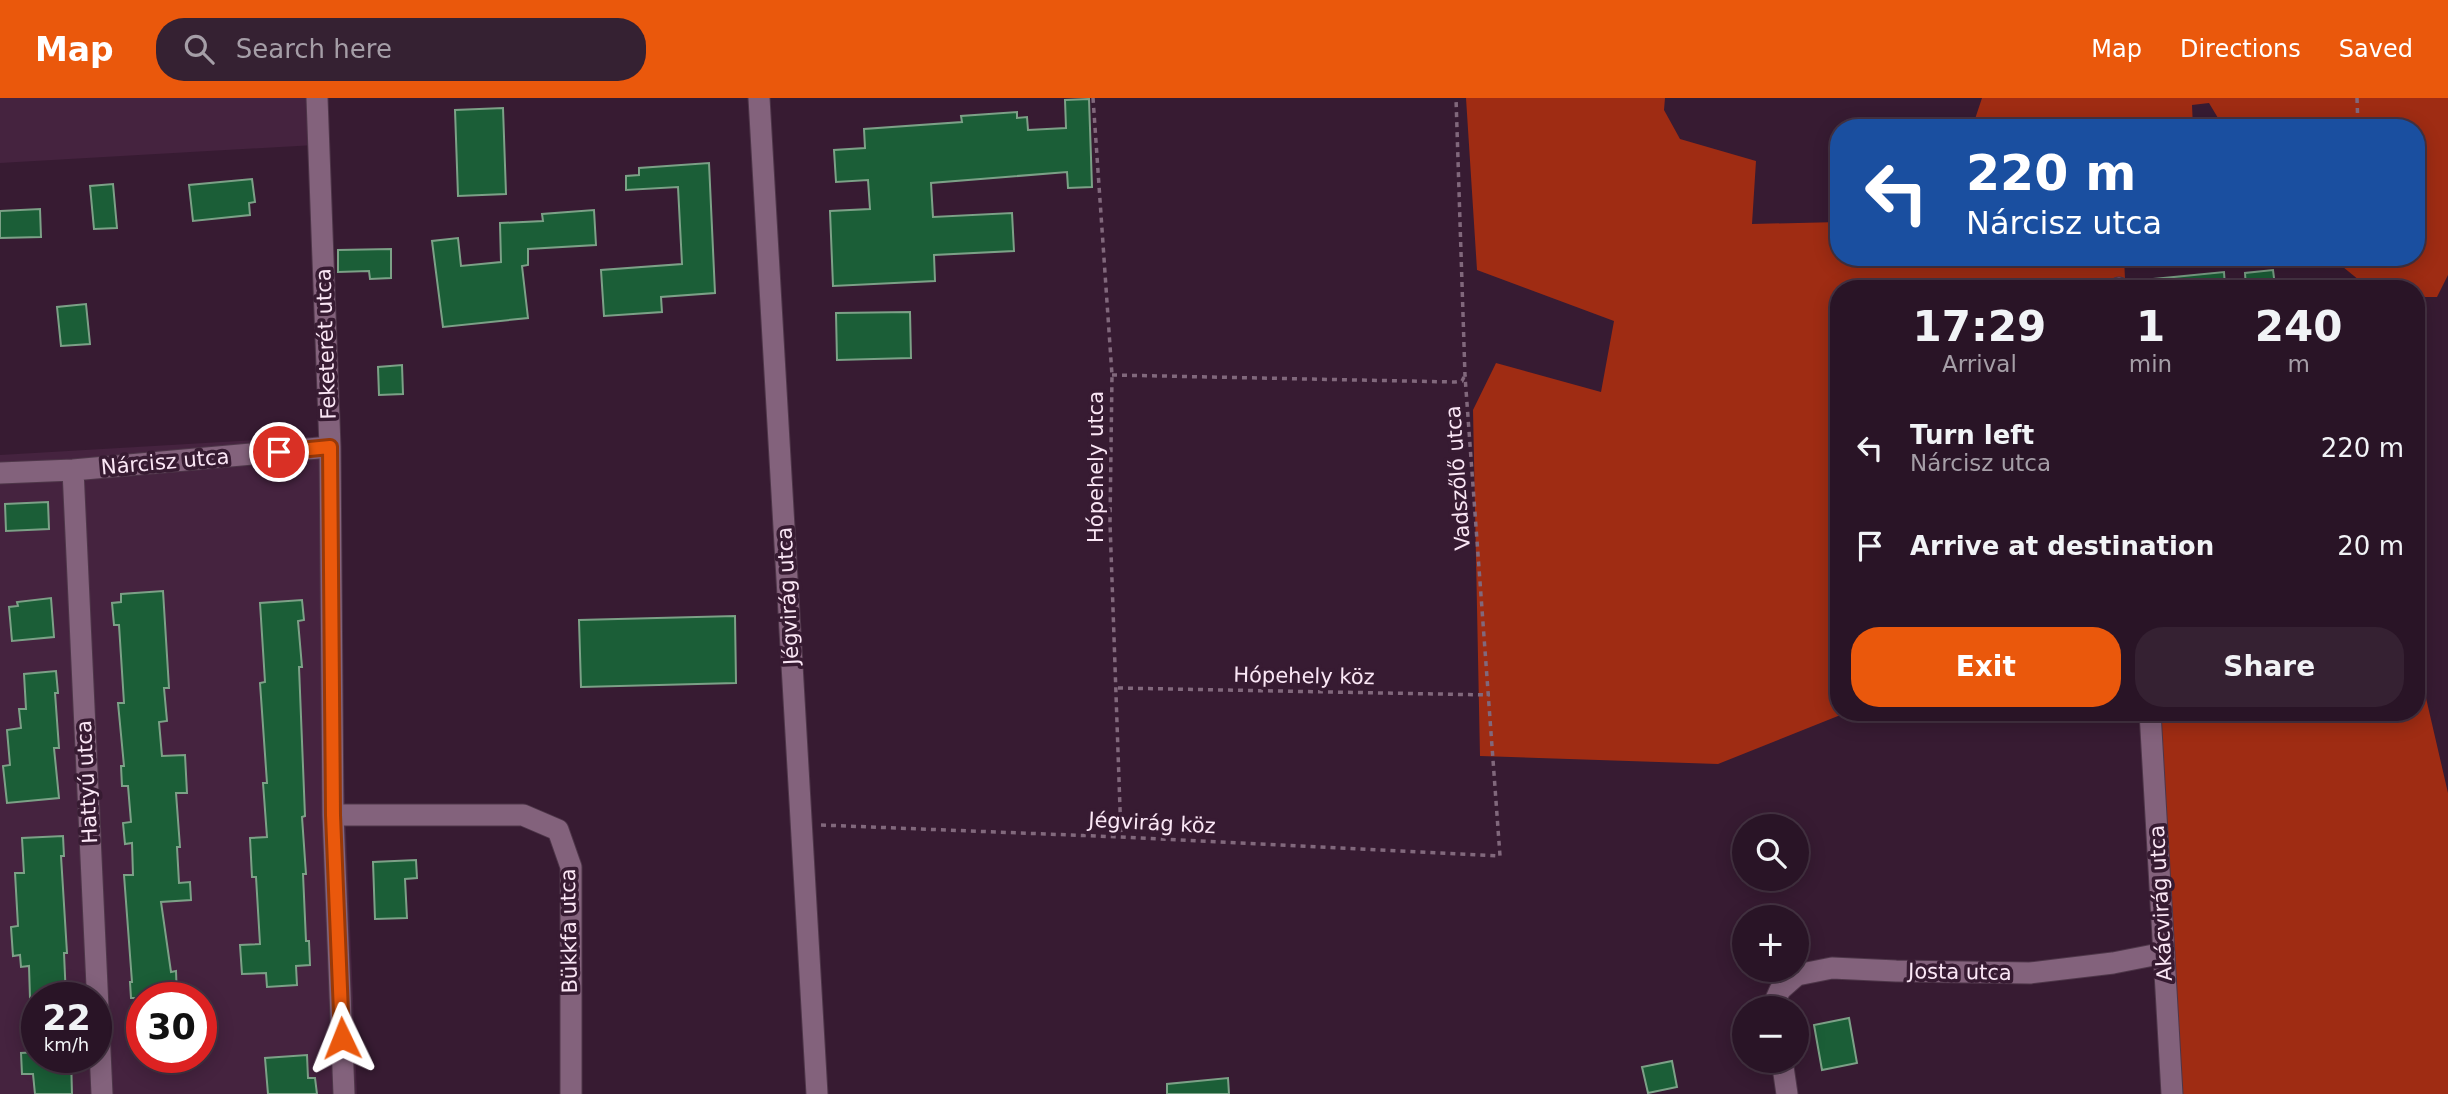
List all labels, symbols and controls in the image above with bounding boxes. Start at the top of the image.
search box [156,18,646,81]
text: Map [35,30,114,69]
icon: search [180,30,218,68]
text: Search here [236,34,392,64]
text: Map [2091,35,2142,63]
text: Directions [2180,35,2301,63]
text: Saved [2339,35,2413,63]
text: 220 m [1966,145,2136,202]
icon: left [1851,147,1942,238]
text: Nárcisz utca [1966,204,2162,242]
street label: Feketerét utca [311,268,341,420]
text: 17:29 [1913,302,2046,351]
text: 1 [2136,302,2165,351]
text: 240 [2255,302,2342,351]
text: Arrival [1942,351,2017,377]
text: min [2129,351,2172,377]
text: m [2287,351,2310,377]
street label: Hópehely utca [1084,391,1108,543]
street label: Vadszőlő utca [1441,405,1475,551]
text: Turn left [1910,420,2034,450]
pin [249,422,309,482]
icon: left [1851,429,1889,467]
icon: arrive [260,433,298,471]
text: 220 m [2321,433,2404,463]
street label: Nárcisz utca [100,444,230,480]
text: Nárcisz utca [1910,450,2051,476]
street label: Jégvirág utca [772,526,804,668]
icon: arrive [1851,527,1889,565]
text: Arrive at destination [1910,531,2214,561]
text: 20 m [2337,531,2404,561]
button: Exit [1851,627,2121,707]
button: Share [2135,627,2404,707]
street label: Hópehely köz [1233,663,1375,689]
street label: Hattyú utca [72,720,102,844]
street label: Jégvirág köz [1086,808,1216,838]
map controls [1732,814,1809,1073]
button: search [1732,814,1809,891]
street label: Akácvirág utca [2145,824,2177,982]
street label: Bükkfa utca [556,868,582,994]
button: + [1732,905,1809,982]
street label: Josta utca [1906,959,2012,985]
speed limit sign: 30 [126,982,217,1073]
button: − [1732,996,1809,1073]
text: 22 [42,998,91,1038]
position arrow [305,1001,379,1075]
text: km/h [44,1034,89,1055]

